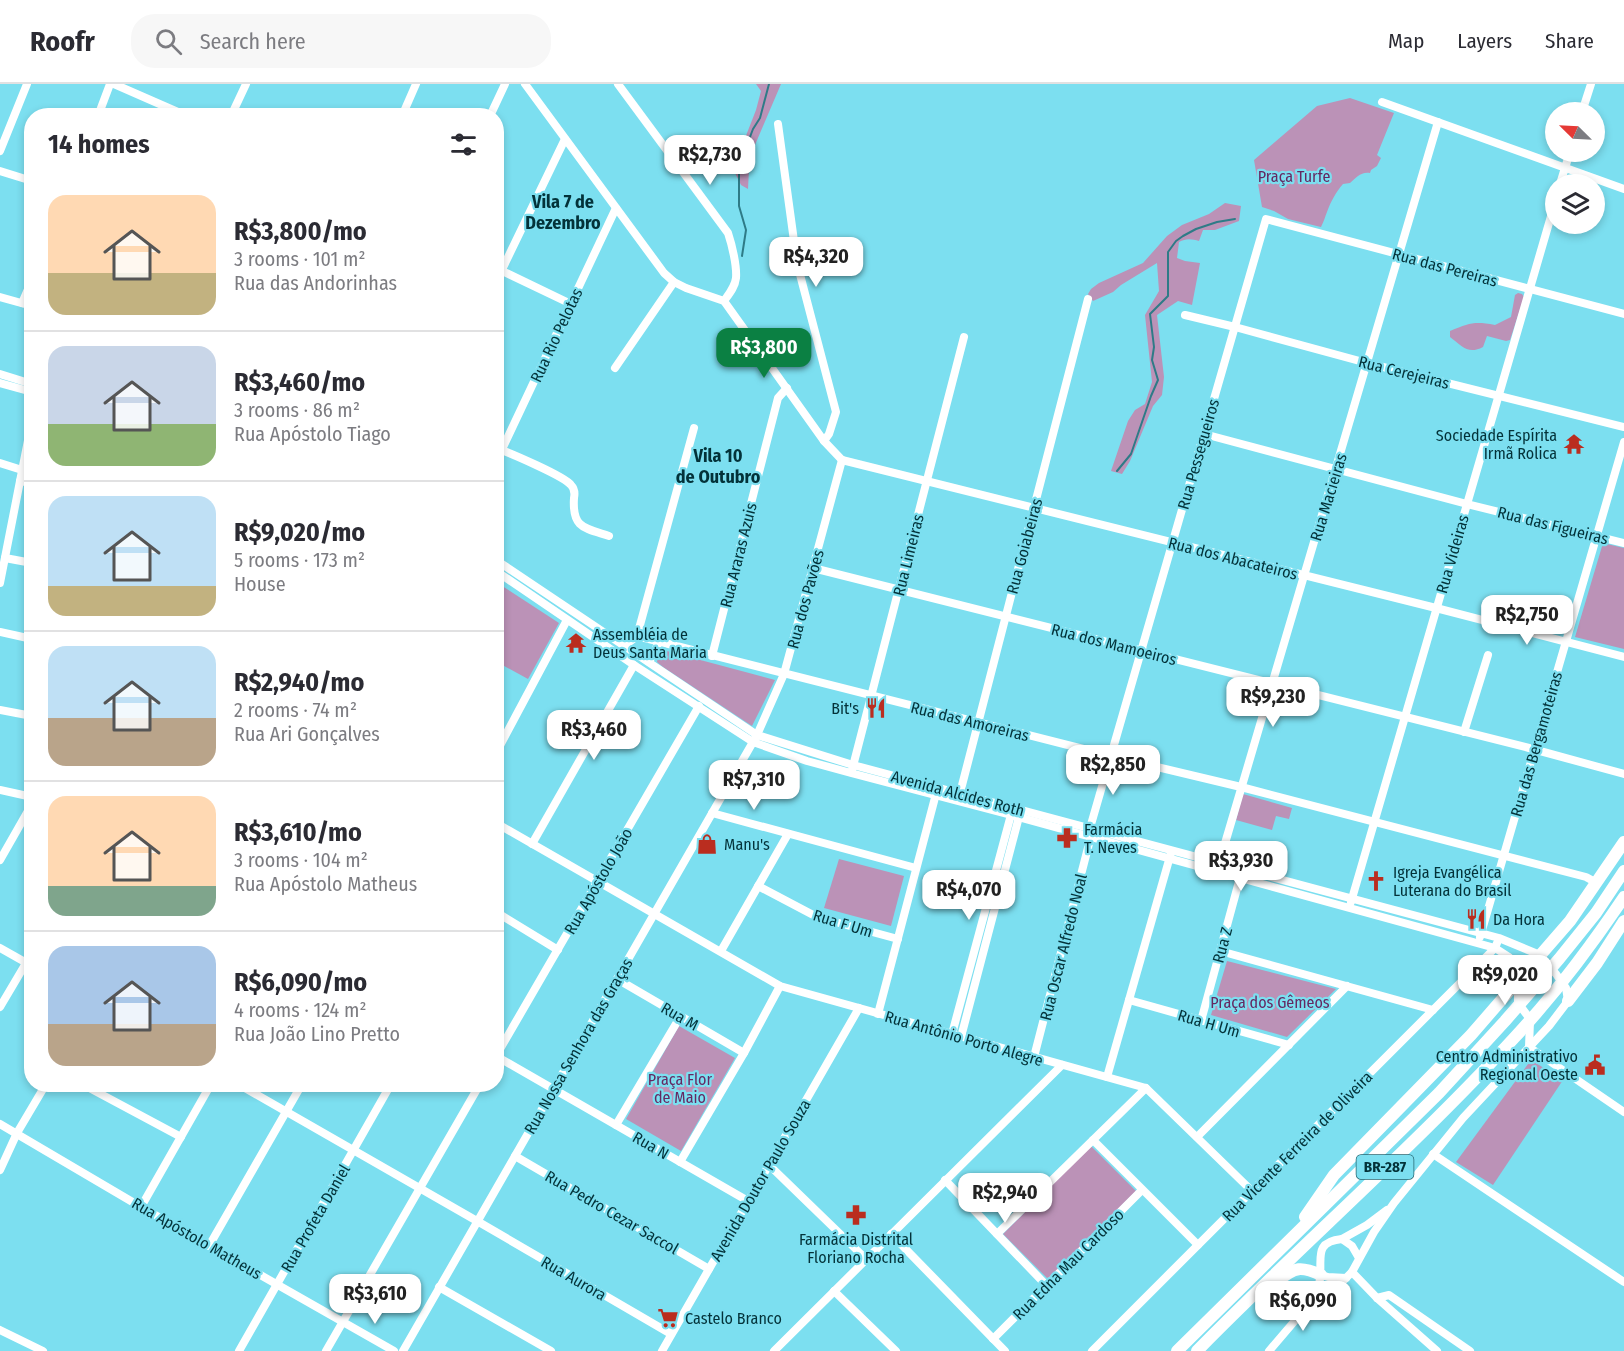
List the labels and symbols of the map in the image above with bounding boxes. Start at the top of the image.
north arrow [1545,102,1605,162]
pin: R$2,730 [655,135,765,186]
park label: Praça Turfe [1258,167,1330,186]
district label: Vila 7 de Dezembro [525,191,601,234]
pin: R$4,320 [761,237,871,288]
street label: Rua das Pereiras [1390,244,1500,291]
street label: Rua Rio Pelotas [526,285,587,385]
pin: R$3,800 [709,328,819,379]
street label: Rua Cerejeiras [1356,352,1451,393]
street label: Rua Pessegueiros [1174,397,1223,512]
place label: Sociedade Espírita Irmã Rolica [1436,426,1557,463]
temple icon: Sociedade Espírita Irmã Rolica [1562,432,1586,456]
district label: Vila 10 de Outubro [676,445,761,488]
street label: Rua Macieiras [1306,451,1351,543]
street label: Rua Goiabeiras [1003,496,1046,596]
street label: Rua Araras Azuis [716,501,761,609]
street label: Rua das Figueiras [1496,503,1610,548]
street label: Rua Limeiras [889,512,928,598]
street label: Rua Videiras [1432,512,1473,596]
street label: Rua dos Abacateiros [1166,533,1300,584]
street label: Rua dos Pavões [783,547,828,651]
pin: R$2,750 [1472,595,1582,646]
street label: Rua dos Mamoeiros [1049,620,1179,669]
place label: Assembléia de Deus Santa Maria [593,625,707,662]
temple icon: Assembléia de Deus Santa Maria [564,631,588,655]
street label: Rua das Bergamoteiras [1507,669,1566,819]
pin: R$9,230 [1218,677,1328,728]
restaurant icon: Bit's [864,696,888,720]
street label: Rua das Amoreiras [909,698,1031,745]
place label: Bit's [831,699,859,718]
pin: R$3,460 [539,710,649,761]
pin: R$2,850 [1058,745,1168,796]
pin: R$7,310 [699,760,809,811]
street label: Avenida Alcides Roth [889,767,1027,820]
place label: Farmácia T. Neves [1084,820,1142,857]
street label: Rua Apóstolo João [560,825,637,938]
pharmacy icon: Farmácia T. Neves [1055,826,1079,850]
shop icon: Manu's [695,832,719,856]
place label: Manu's [724,835,770,854]
pin: R$3,930 [1186,841,1296,892]
place label: Igreja Evangélica Luterana do Brasil [1393,863,1511,900]
church icon: Igreja Evangélica Luterana do Brasil [1364,869,1388,893]
pin: R$4,070 [914,870,1024,921]
street label: Rua Oscar Alfredo Noal [1036,872,1091,1023]
street label: Rua F Um [811,905,875,942]
restaurant icon: Da Hora [1464,907,1488,931]
place label: Da Hora [1493,910,1545,929]
street label: Rua Z [1209,925,1236,965]
street label: Rua Nossa Senhora das Graças [520,955,637,1138]
pin: R$9,020 [1450,955,1560,1006]
park label: Praça dos Gêmeos [1210,993,1330,1012]
street label: Rua M [658,998,702,1035]
street label: Rua H Um [1176,1006,1242,1041]
street label: Rua Antônio Porto Alegre [883,1007,1045,1070]
place label: Centro Administrativo Regional Oeste [1436,1047,1578,1084]
public building icon: Centro Administrativo Regional Oeste [1583,1053,1607,1077]
street label: Rua Vicente Ferreira de Oliveira [1218,1067,1377,1225]
park label: Praça Flor de Maio [648,1070,713,1107]
street label: Avenida Doutor Paulo Souza [706,1096,815,1265]
street label: Rua N [629,1128,672,1163]
road number: BR-287 [1356,1155,1414,1179]
street label: Rua Profeta Daniel [277,1161,354,1275]
street label: Rua Pedro Cezar Saccol [542,1167,682,1258]
pin: R$2,940 [950,1173,1060,1224]
street label: Rua Apóstolo Matheus [129,1194,265,1283]
pharmacy icon: Farmácia Distrital Floriano Rocha [844,1203,868,1227]
street label: Rua Edna Mau Cardoso [1009,1205,1128,1324]
place label: Farmácia Distrital Floriano Rocha [799,1230,913,1267]
street label: Rua Aurora [538,1252,610,1305]
pin: R$3,610 [320,1274,430,1325]
pin: R$6,090 [1248,1281,1358,1332]
supermarket icon: Castelo Branco [656,1306,680,1330]
place label: Castelo Branco [685,1309,782,1328]

